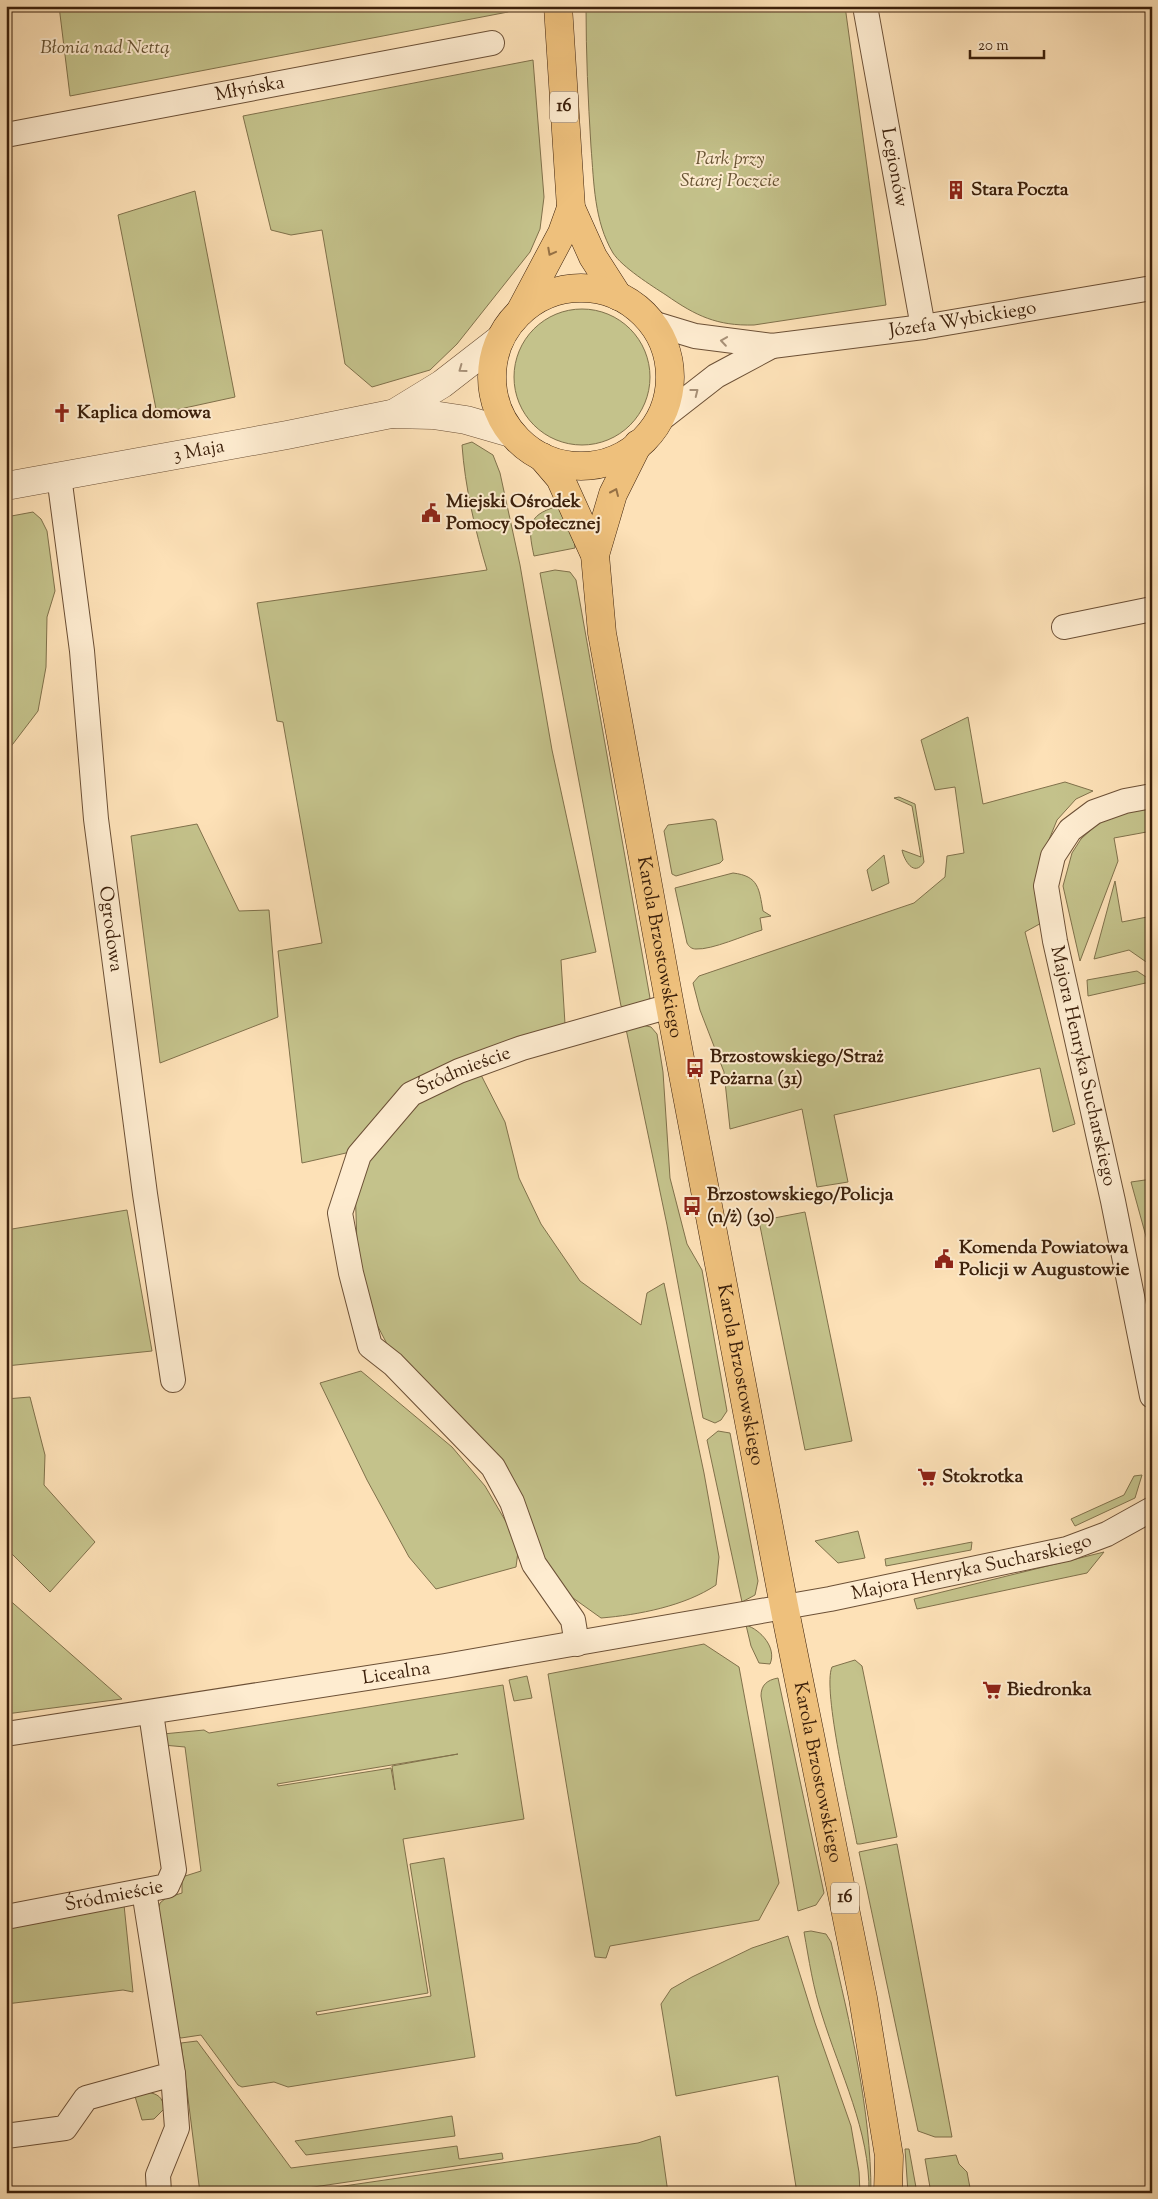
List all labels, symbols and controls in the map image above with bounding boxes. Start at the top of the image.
scale bar [970,28,1044,60]
park label: Błonia nad Nettą [40,35,170,62]
text: 20 m [978,36,1009,57]
street label: Młyńska [213,69,287,109]
road number: 16 [550,91,578,122]
street label: Legionów [874,125,915,209]
park label: Park przy Starej Poczcie [680,146,780,195]
place label: Stara Poczta [971,177,1069,204]
building icon: Stara Poczta [945,179,967,201]
one-way arrow [547,247,557,256]
street label: Józefa Wybickiego [886,294,1038,345]
one-way arrow [719,336,728,346]
one-way arrow [458,363,468,372]
one-way arrow [689,389,698,397]
place label: Kaplica domowa [77,400,211,427]
church icon: Kaplica domowa [51,402,73,424]
street label: 3 Maja [171,433,227,469]
one-way arrow [609,488,620,497]
place label: Miejski Ośrodek Pomocy Społecznej [446,489,601,538]
public building icon: Miejski Ośrodek Pomocy Społecznej [420,502,442,524]
street label: Karola Brzostowskiego [629,854,689,1040]
street label: Ogrodowa [91,884,129,974]
street label: Majora Henryka Sucharskiego [1043,943,1123,1189]
street label: Śródmieście [412,1040,515,1103]
place label: Brzostowskiego/Straż Pożarna (31) [710,1044,884,1093]
bus stop icon: Brzostowskiego/Straż Pożarna (31) [684,1057,706,1079]
place label: Brzostowskiego/Policja (n/ż) (30) [707,1182,894,1231]
bus stop icon: Brzostowskiego/Policja (n/ż) (30) [681,1195,703,1217]
place label: Komenda Powiatowa Policji w Augustowie [959,1235,1130,1284]
public building icon: Komenda Powiatowa Policji w Augustowie [933,1248,955,1270]
street label: Karola Brzostowskiego [710,1282,771,1468]
place label: Stokrotka [942,1464,1023,1491]
supermarket icon: Stokrotka [916,1466,938,1488]
street label: Majora Henryka Sucharskiego [849,1527,1096,1608]
street label: Licealna [361,1655,432,1692]
place label: Biedronka [1007,1677,1092,1704]
street label: Karola Brzostowskiego [786,1679,849,1865]
supermarket icon: Biedronka [981,1679,1003,1701]
street label: Śródmieście [62,1873,166,1919]
road number: 16 [831,1882,859,1914]

